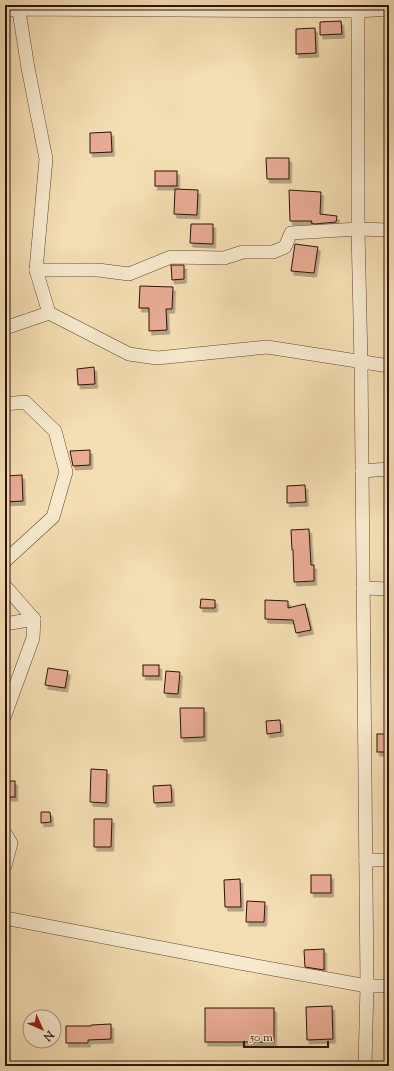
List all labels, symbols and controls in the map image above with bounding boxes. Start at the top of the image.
north arrow [22,1009,62,1049]
scale bar [244,1023,328,1049]
text: N [39,1026,58,1044]
text: 50 m [249,1029,273,1047]

